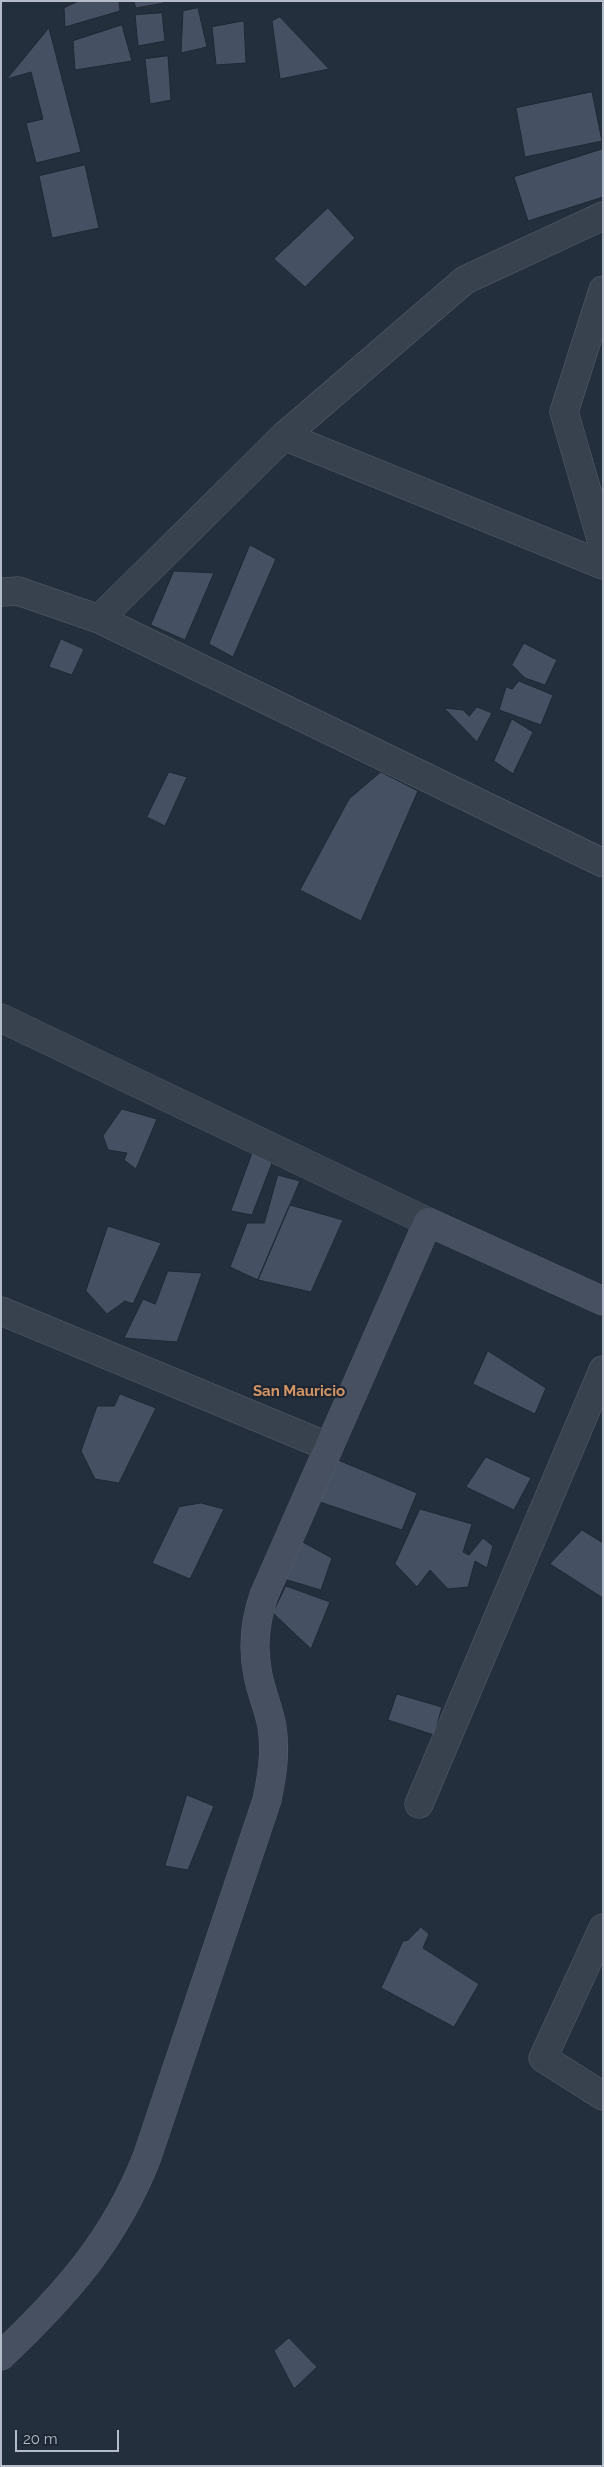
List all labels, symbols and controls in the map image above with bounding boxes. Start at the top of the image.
district label: San Mauricio [253,1382,345,1400]
scale bar [18,2420,121,2452]
text: 20 m [23,2430,58,2448]

